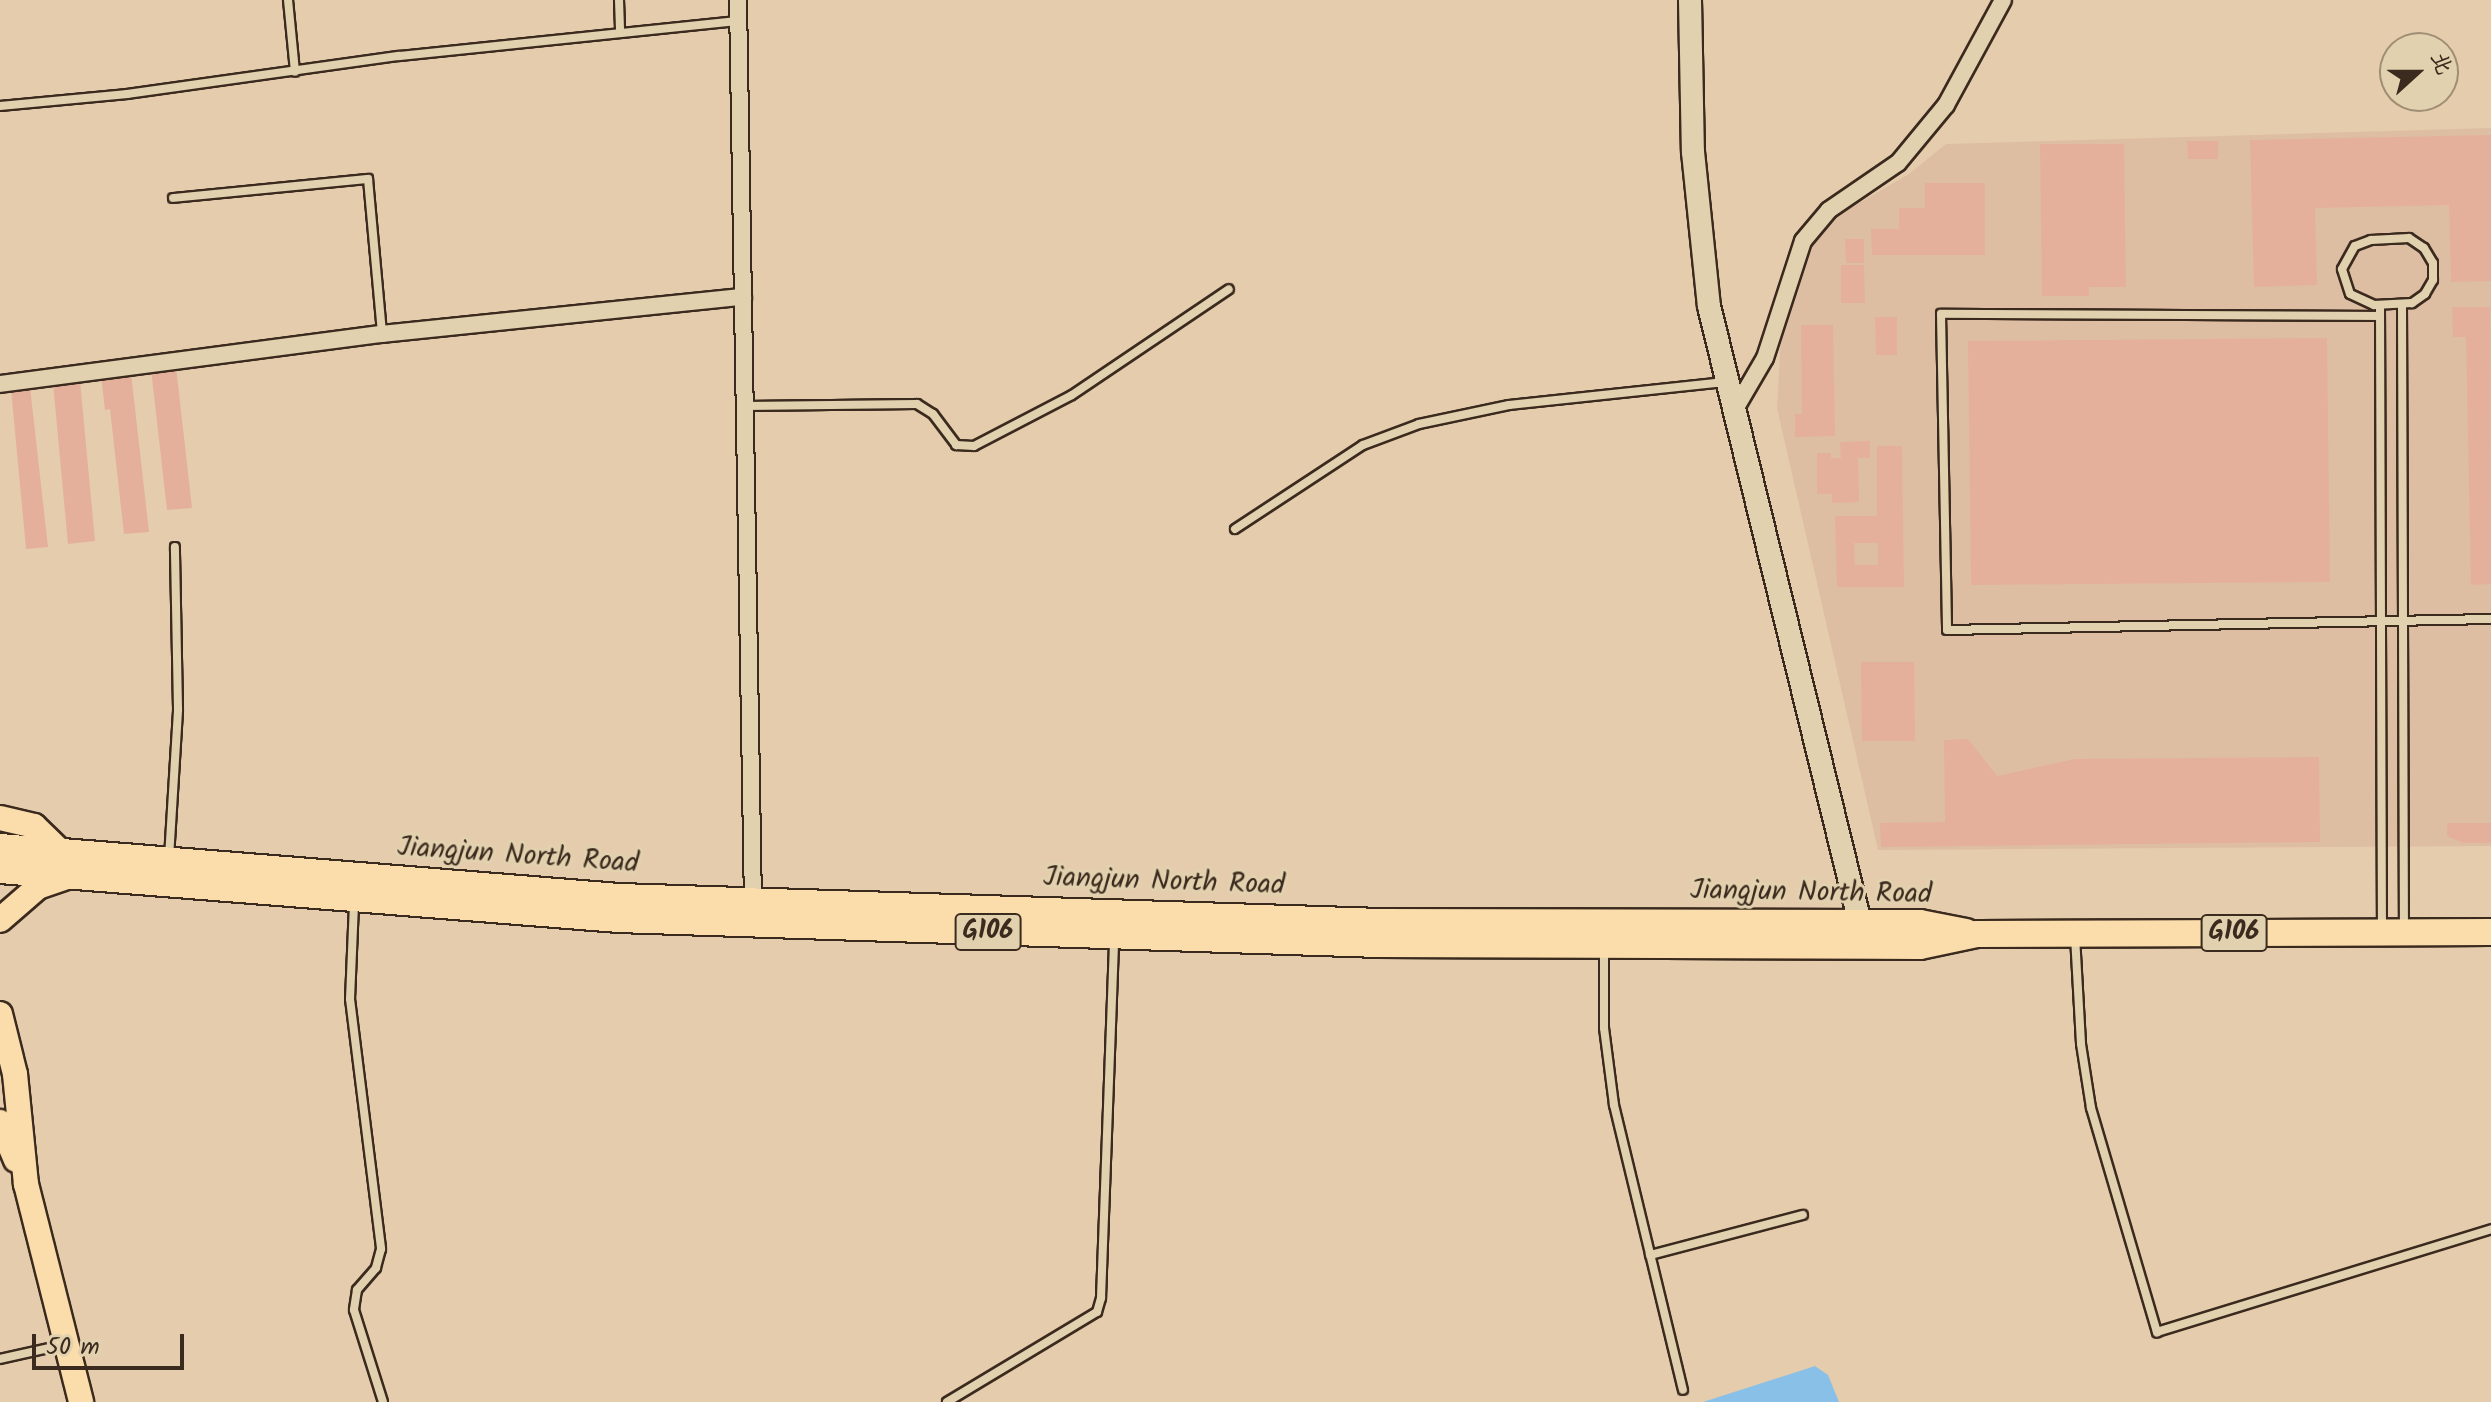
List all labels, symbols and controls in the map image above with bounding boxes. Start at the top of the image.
north arrow [2379,32,2459,112]
text: 北 [2420,47,2460,80]
street label: Jiangjun North Road [396,831,640,881]
street label: Jiangjun North Road [1042,861,1286,903]
street label: Jiangjun North Road [1690,874,1932,912]
road number: G106 [954,910,1022,954]
road number: G106 [2200,911,2268,955]
scale bar [36,1318,188,1368]
text: 50 m [46,1328,100,1367]

